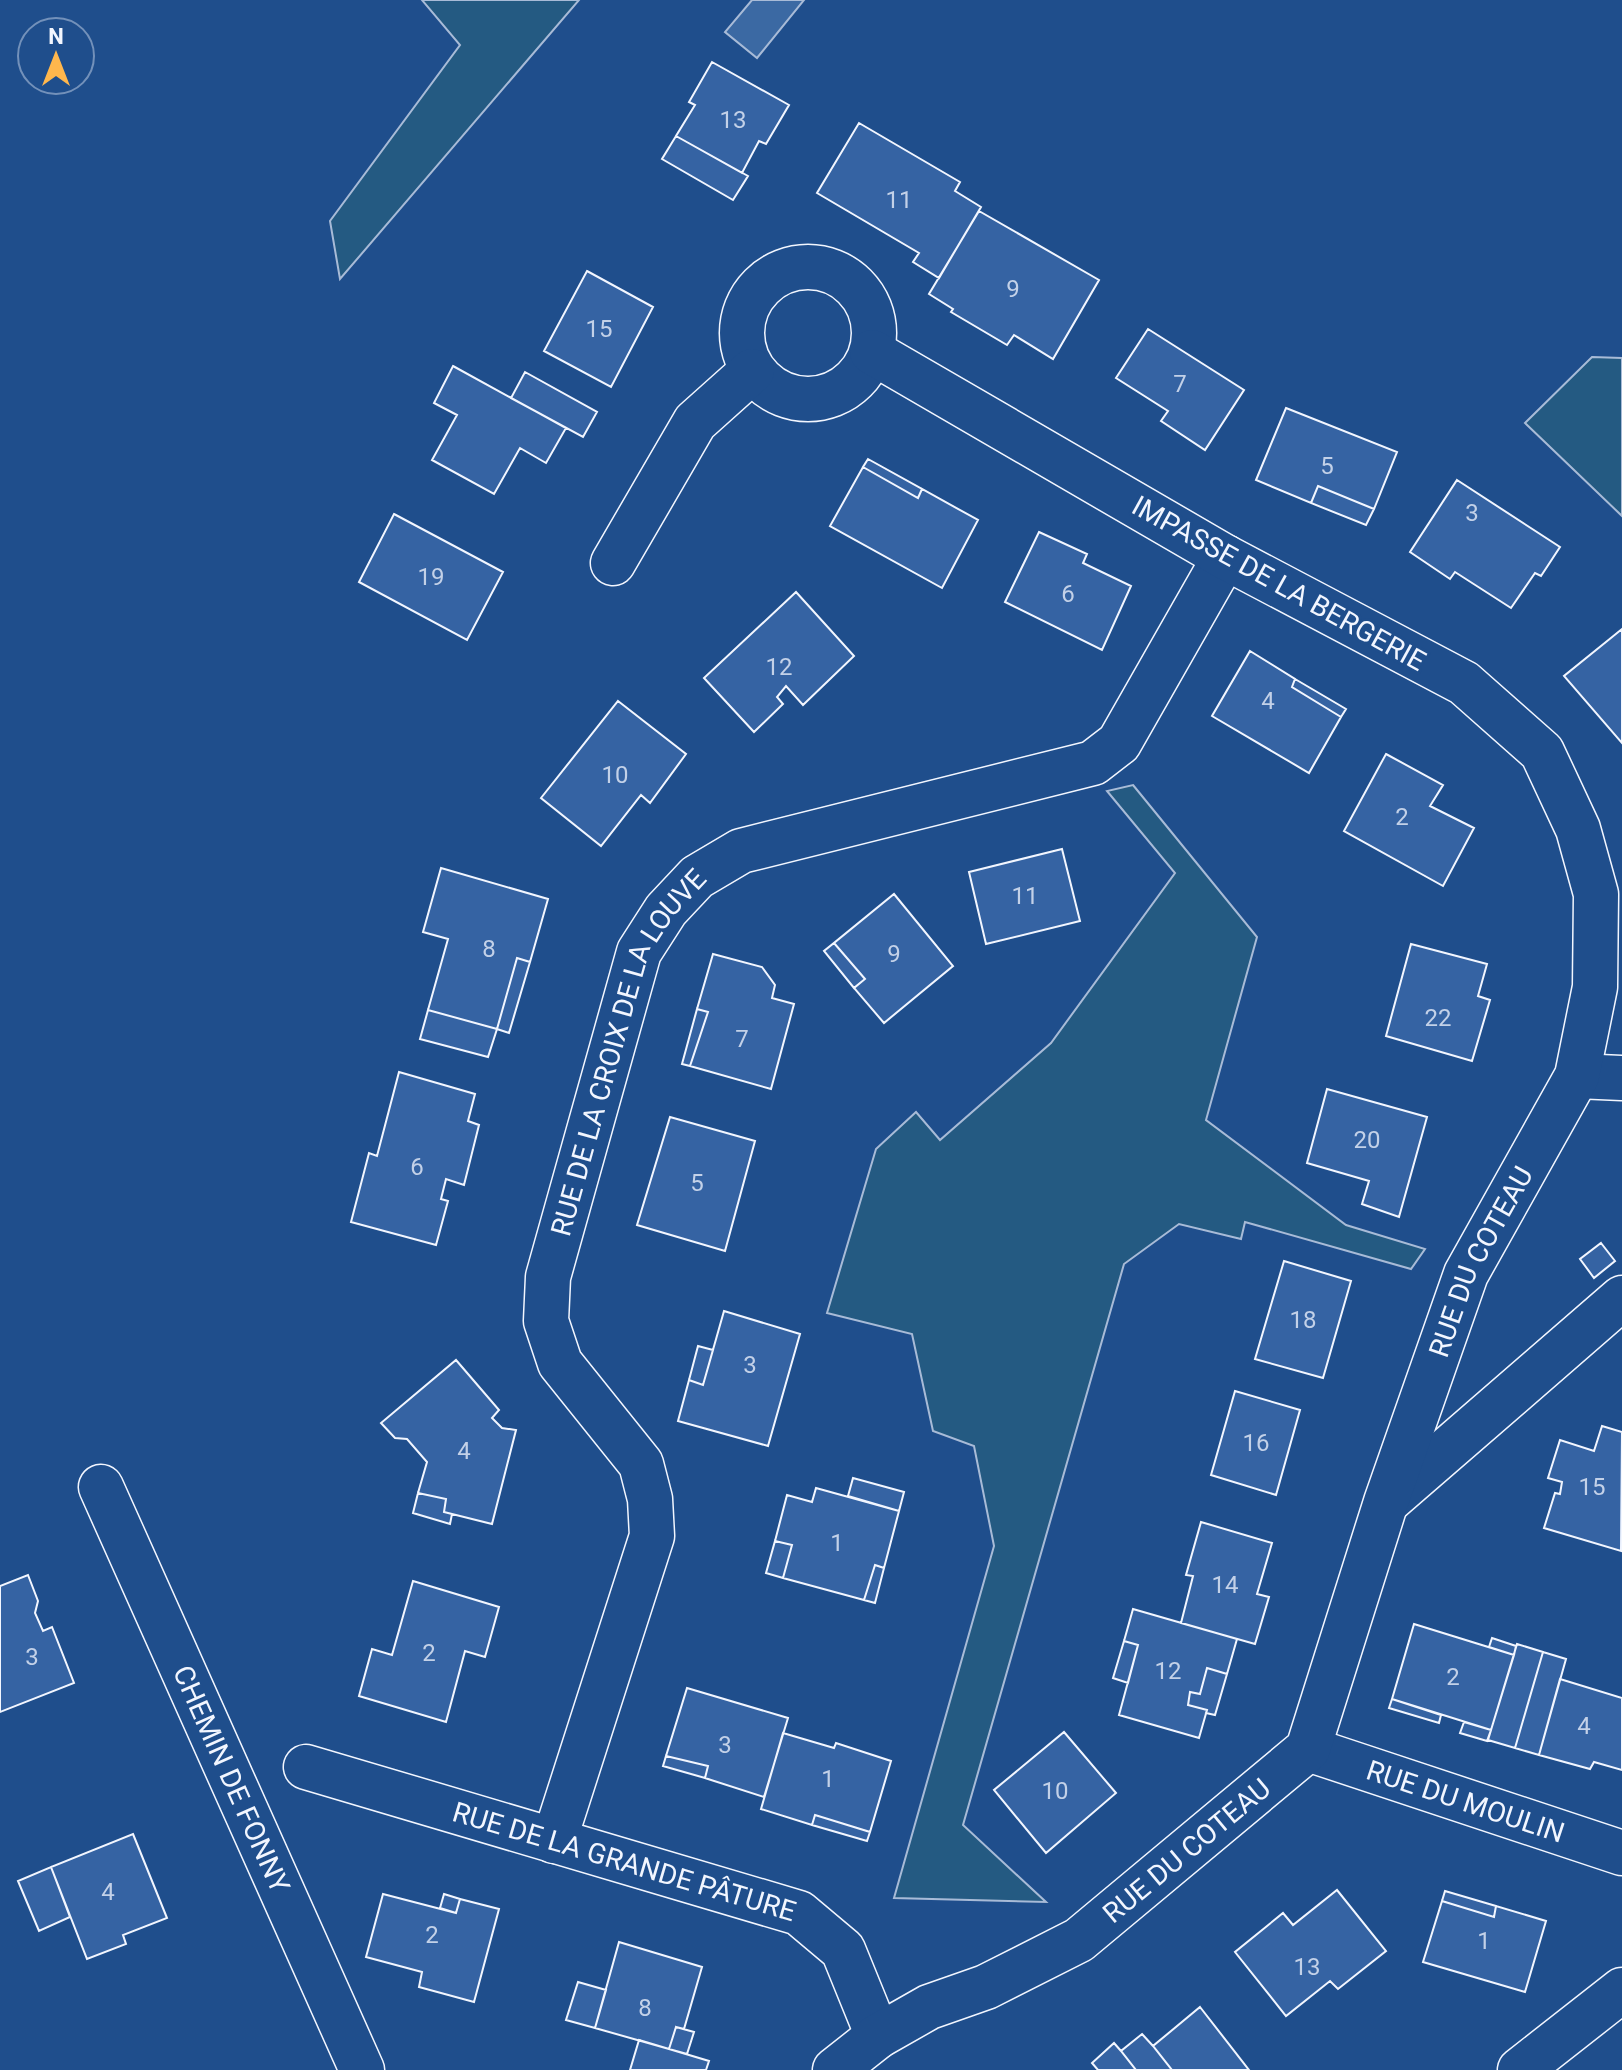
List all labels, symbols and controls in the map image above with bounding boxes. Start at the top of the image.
north arrow [16,16,96,96]
text: N [48,24,64,49]
house number: 13 [720,106,746,134]
house number: 11 [886,186,912,214]
house number: 9 [1006,275,1020,303]
house number: 15 [586,315,612,343]
house number: 7 [1173,370,1187,398]
house number: 5 [1320,452,1334,480]
street label: IMPASSE DE LA BERGERIE [1126,489,1431,678]
house number: 3 [1465,499,1479,527]
house number: 19 [418,563,444,591]
house number: 6 [1061,580,1075,608]
house number: 12 [766,653,792,681]
house number: 4 [1261,687,1275,715]
house number: 10 [602,761,628,789]
house number: 2 [1395,803,1409,831]
street label: RUE DE LA CROIX DE LA LOUVE [544,862,713,1240]
house number: 11 [1012,882,1038,910]
house number: 8 [482,935,496,963]
house number: 9 [887,940,901,968]
house number: 22 [1425,1004,1451,1032]
house number: 7 [735,1025,749,1053]
house number: 20 [1354,1126,1380,1154]
house number: 6 [410,1153,424,1181]
street label: RUE DU COTEAU [1422,1161,1540,1362]
house number: 5 [690,1169,704,1197]
house number: 18 [1290,1306,1316,1334]
house number: 3 [743,1351,757,1379]
house number: 16 [1243,1429,1269,1457]
house number: 4 [457,1437,471,1465]
house number: 15 [1579,1473,1605,1501]
house number: 1 [830,1529,844,1557]
house number: 14 [1212,1571,1238,1599]
house number: 2 [422,1639,436,1667]
house number: 3 [25,1643,39,1671]
house number: 12 [1155,1657,1181,1685]
street label: CHEMIN DE FONNY [166,1660,297,1898]
house number: 2 [1446,1663,1460,1691]
house number: 4 [1577,1712,1591,1740]
house number: 3 [718,1731,732,1759]
street label: RUE DU MOULIN [1362,1754,1569,1850]
house number: 1 [821,1765,835,1793]
street label: RUE DU COTEAU [1096,1772,1277,1930]
house number: 10 [1042,1777,1068,1805]
street label: RUE DE LA GRANDE PÂTURE [449,1795,800,1928]
house number: 4 [101,1878,115,1906]
house number: 2 [425,1921,439,1949]
house number: 1 [1477,1927,1491,1955]
house number: 13 [1294,1953,1320,1981]
house number: 8 [638,1994,652,2022]

